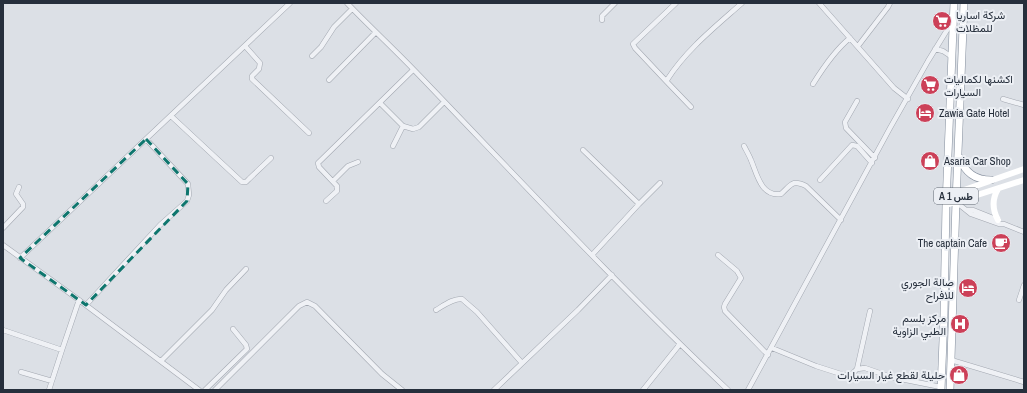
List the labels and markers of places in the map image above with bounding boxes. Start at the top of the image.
place label: شركة اساريا للمظلات [956,8,1005,35]
supermarket icon: شركة اساريا للمظلات [931,10,953,32]
place label: اكشنها لكماليات السيارات [944,72,1013,99]
supermarket icon: اكشنها لكماليات السيارات [919,74,941,96]
hotel icon: Zawia Gate Hotel [914,102,936,124]
place label: Zawia Gate Hotel [939,106,1009,120]
shop icon: Asaria Car Shop [919,150,941,172]
place label: Asaria Car Shop [943,154,1011,168]
cafe icon: The captain Cafe [990,232,1012,254]
place label: The captain Cafe [918,236,987,250]
place label: صالة الجوري للافراح [901,275,954,303]
hotel icon: صالة الجوري للافراح [957,277,979,299]
place label: مركز بلسم الطبي الزاوية [893,311,946,341]
hospital icon: مركز بلسم الطبي الزاوية [949,313,971,335]
shop icon: حليلة لقطع غيار السيارات [948,364,970,386]
place label: حليلة لقطع غيار السيارات [837,368,945,383]

